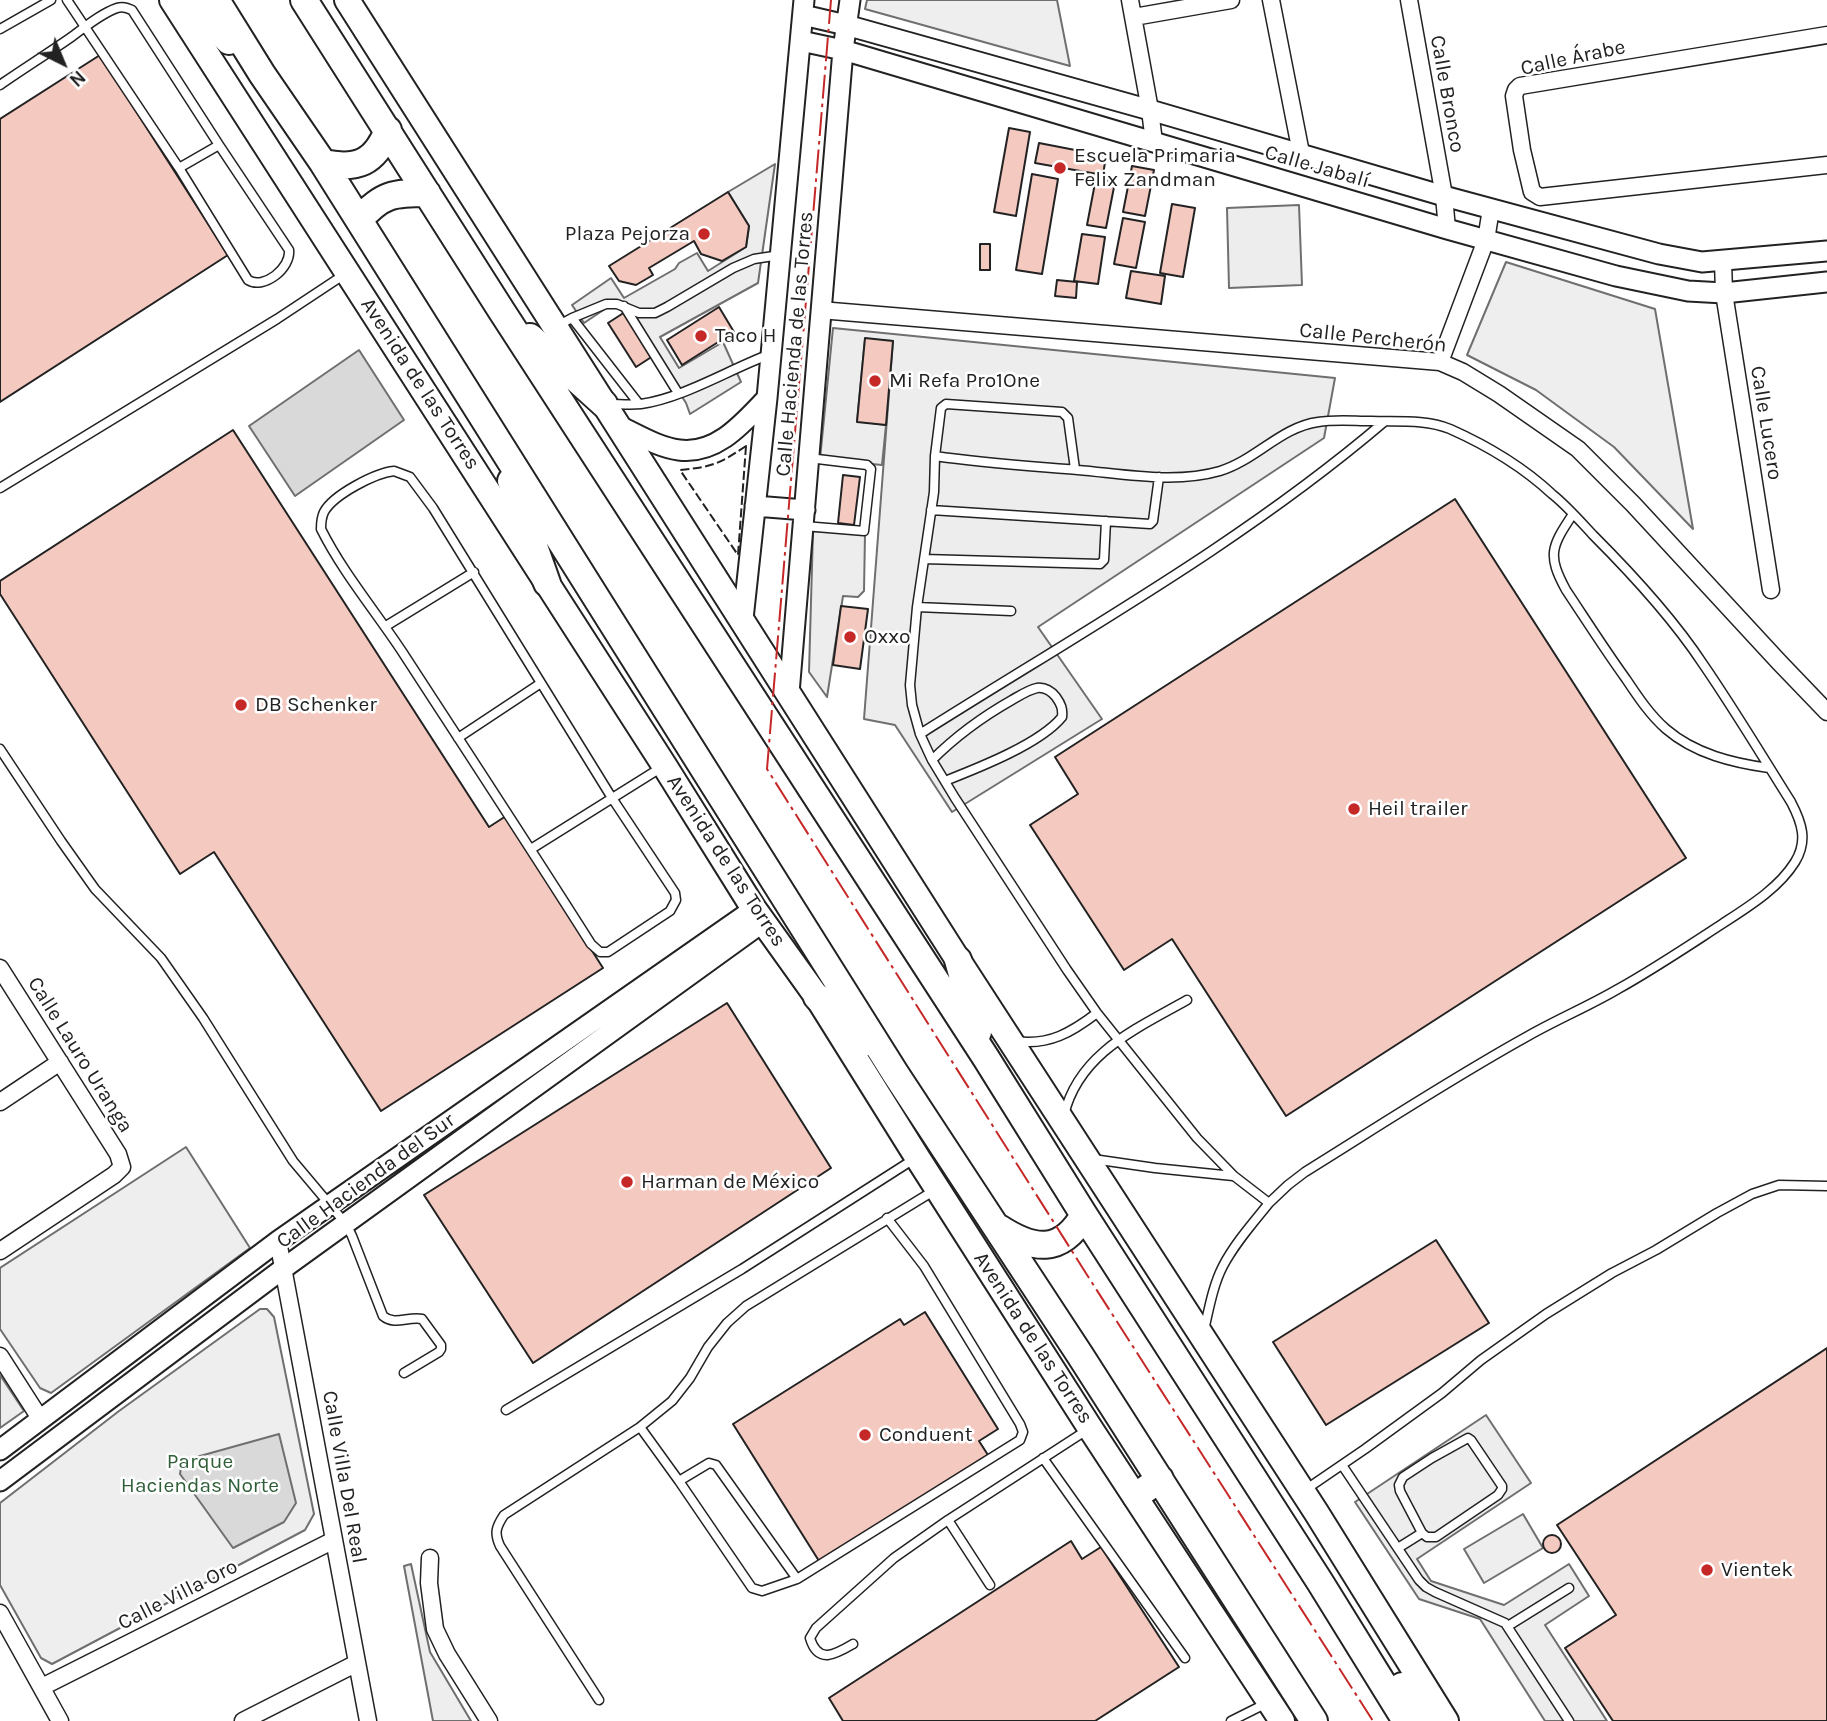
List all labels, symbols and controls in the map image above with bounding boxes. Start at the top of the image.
north arrow [28,28,98,98]
street label: Calle Bronco [1424,33,1470,155]
street label: Calle Árabe [1518,35,1628,81]
text: N [65,66,90,91]
street label: Calle Jabalí [1262,140,1372,194]
place label: Escuela Primaria Felix Zandman [1074,143,1236,193]
marker: Escuela Primaria Felix Zandman [1052,160,1068,176]
street label: Calle Hacienda de las Torres [771,210,819,478]
place label: Plaza Pejorza [565,221,690,247]
marker: Plaza Pejorza [696,226,712,242]
street label: Avenida de las Torres [355,293,485,475]
street label: Calle Percherón [1298,318,1448,358]
place label: Taco H [715,323,777,349]
marker: Taco H [693,328,709,344]
street label: Calle Lucero [1745,364,1787,482]
place label: Mi Refa Pro1One [889,368,1040,394]
marker: Mi Refa Pro1One [867,373,883,389]
place label: Oxxo [864,624,911,650]
marker: Oxxo [842,629,858,645]
place label: DB Schenker [255,692,377,718]
marker: DB Schenker [233,697,249,713]
street label: Avenida de las Torres [661,770,791,952]
place label: Heil trailer [1368,796,1468,822]
marker: Heil trailer [1346,801,1362,817]
street label: Calle Lauro Uranga [22,972,138,1138]
street label: Calle Hacienda del Sur [272,1108,460,1254]
place label: Harman de México [641,1169,819,1195]
marker: Harman de México [619,1174,635,1190]
street label: Avenida de las Torres [968,1247,1098,1429]
street label: Calle Villa Del Real [316,1389,372,1565]
place label: Conduent [879,1422,973,1448]
marker: Conduent [857,1427,873,1443]
park label: Parque Haciendas Norte [121,1449,279,1499]
street label: Calle Villa Oro [114,1554,242,1636]
place label: Vientek [1721,1557,1793,1583]
marker: Vientek [1699,1562,1715,1578]

